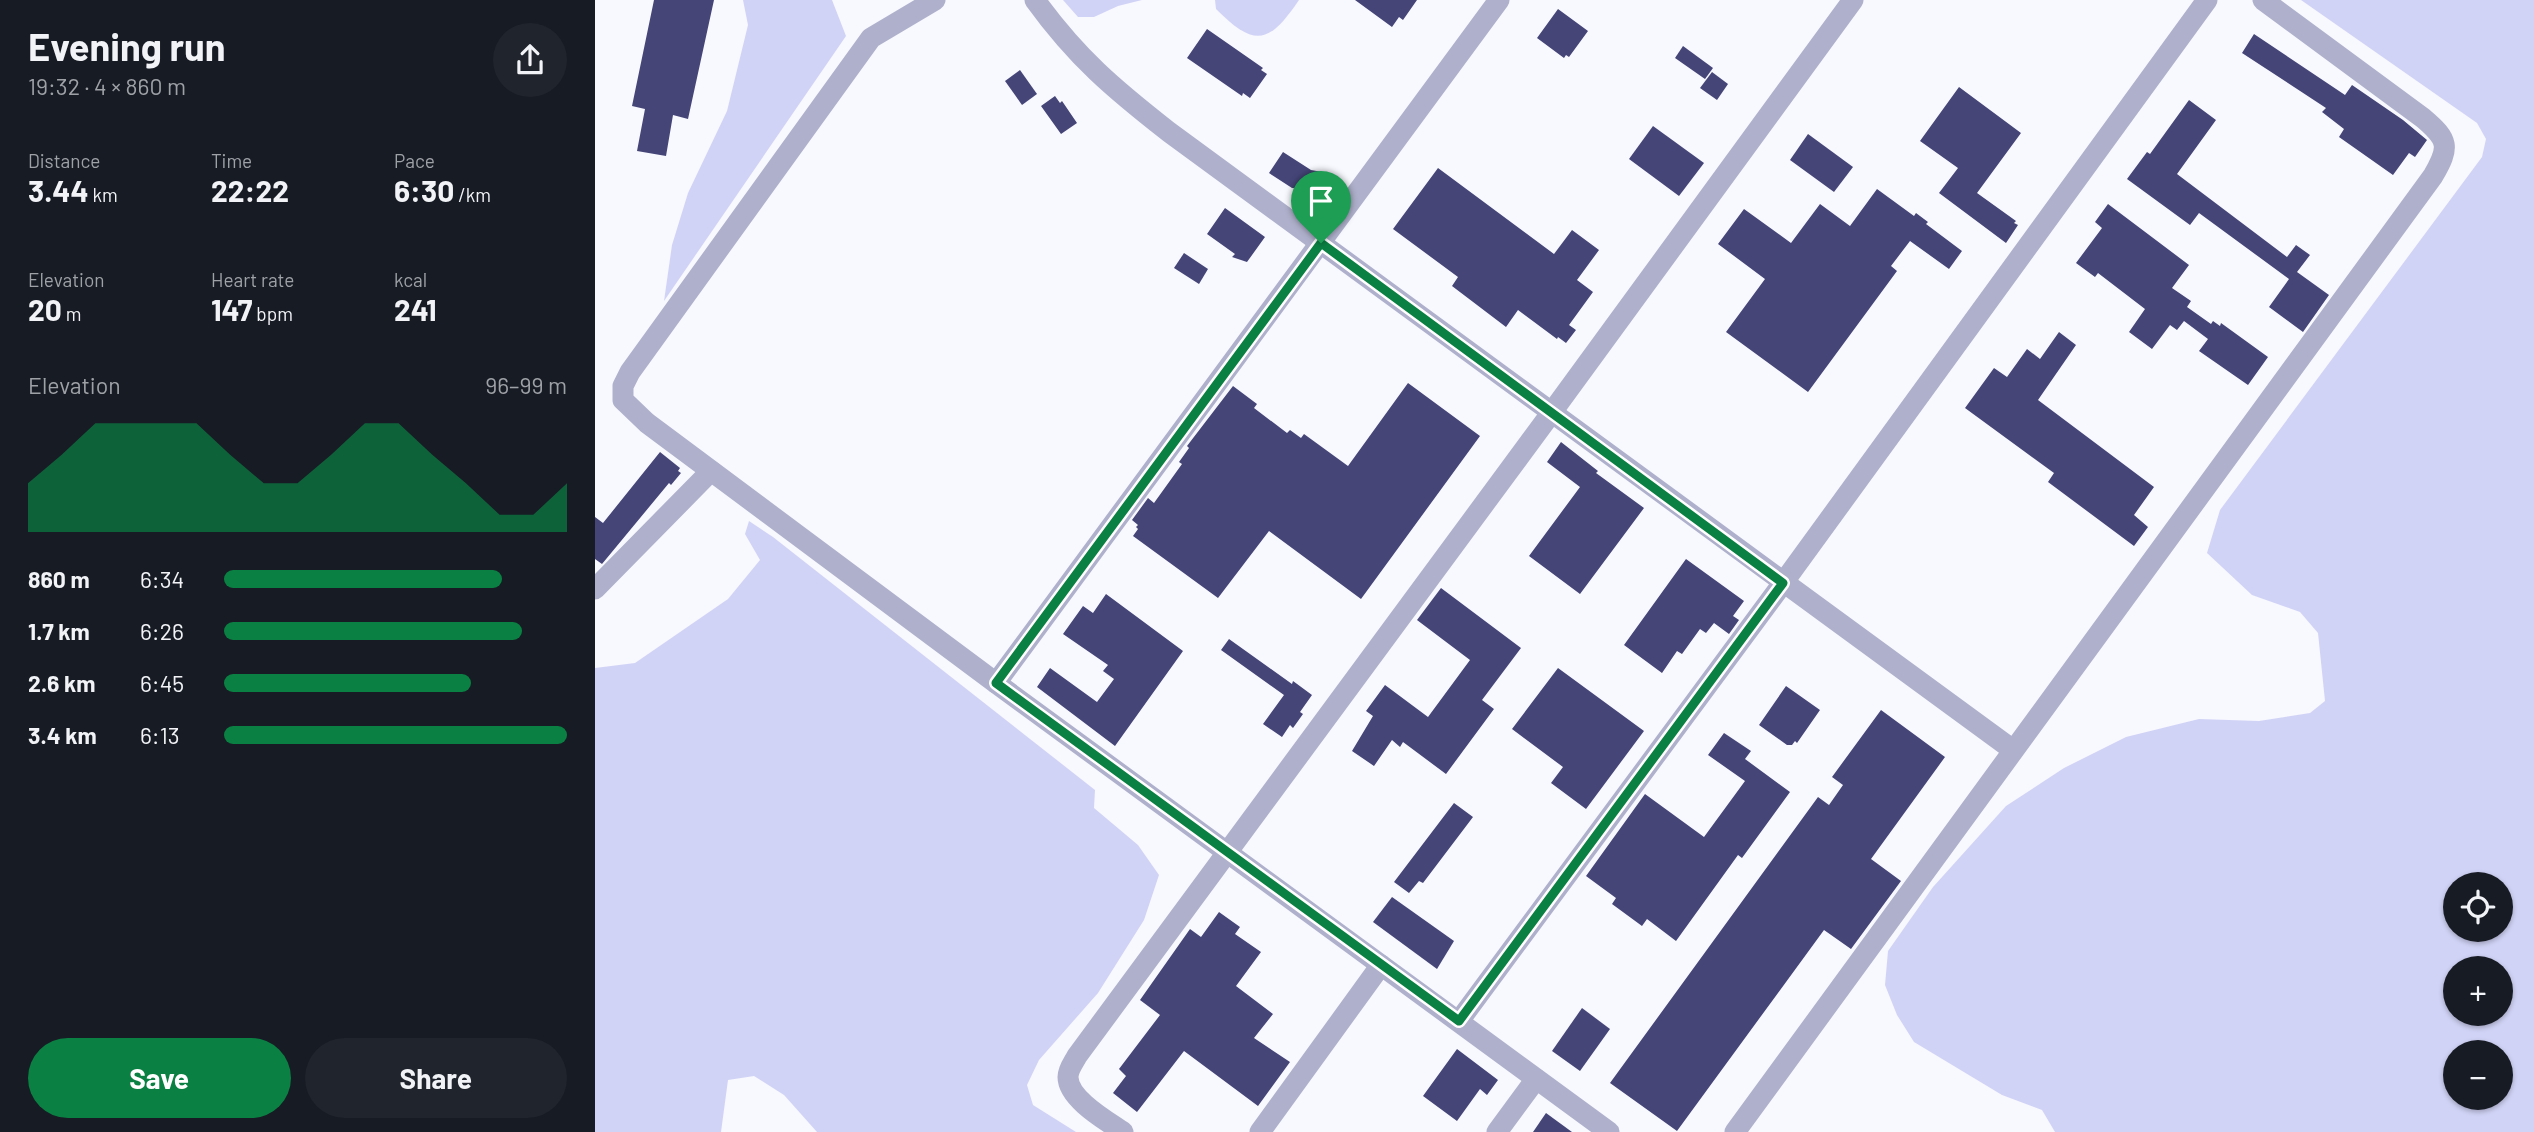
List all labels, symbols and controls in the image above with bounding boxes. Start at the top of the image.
text: Evening run [28,23,226,69]
button: share [493,23,567,97]
text: 19:32 · 4 × 860 m [28,72,186,100]
text: Distance [28,149,100,172]
text: Time [211,149,252,172]
text: Pace [394,149,435,172]
pin [1291,171,1351,243]
text: 3.44 [28,172,89,208]
text: 22:22 [211,172,289,208]
text: 6:30 [394,172,454,208]
icon: arrive [1302,182,1340,220]
text: km [89,183,118,206]
text: /km [454,183,491,206]
text: Elevation [28,268,105,291]
text: Heart rate [211,268,294,291]
text: kcal [394,268,427,291]
text: 20 [28,291,62,327]
text: 147 [211,291,253,327]
text: 241 [394,291,437,327]
text: m [62,302,81,325]
text: bpm [253,302,293,325]
text: Elevation [28,371,121,399]
text: 96–99 m [485,371,567,399]
text: 860 m [28,565,90,593]
text: 6:34 [140,565,184,593]
text: 1.7 km [28,617,90,645]
text: 6:26 [140,617,184,645]
text: 2.6 km [28,669,96,697]
text: 6:45 [140,669,184,697]
text: 3.4 km [28,721,97,749]
text: 6:13 [140,721,180,749]
map controls [2443,872,2513,1110]
button: locate [2443,872,2513,942]
button: + [2443,956,2513,1026]
button: Save [28,1038,291,1118]
button: Share [305,1038,567,1118]
button: − [2443,1040,2513,1110]

